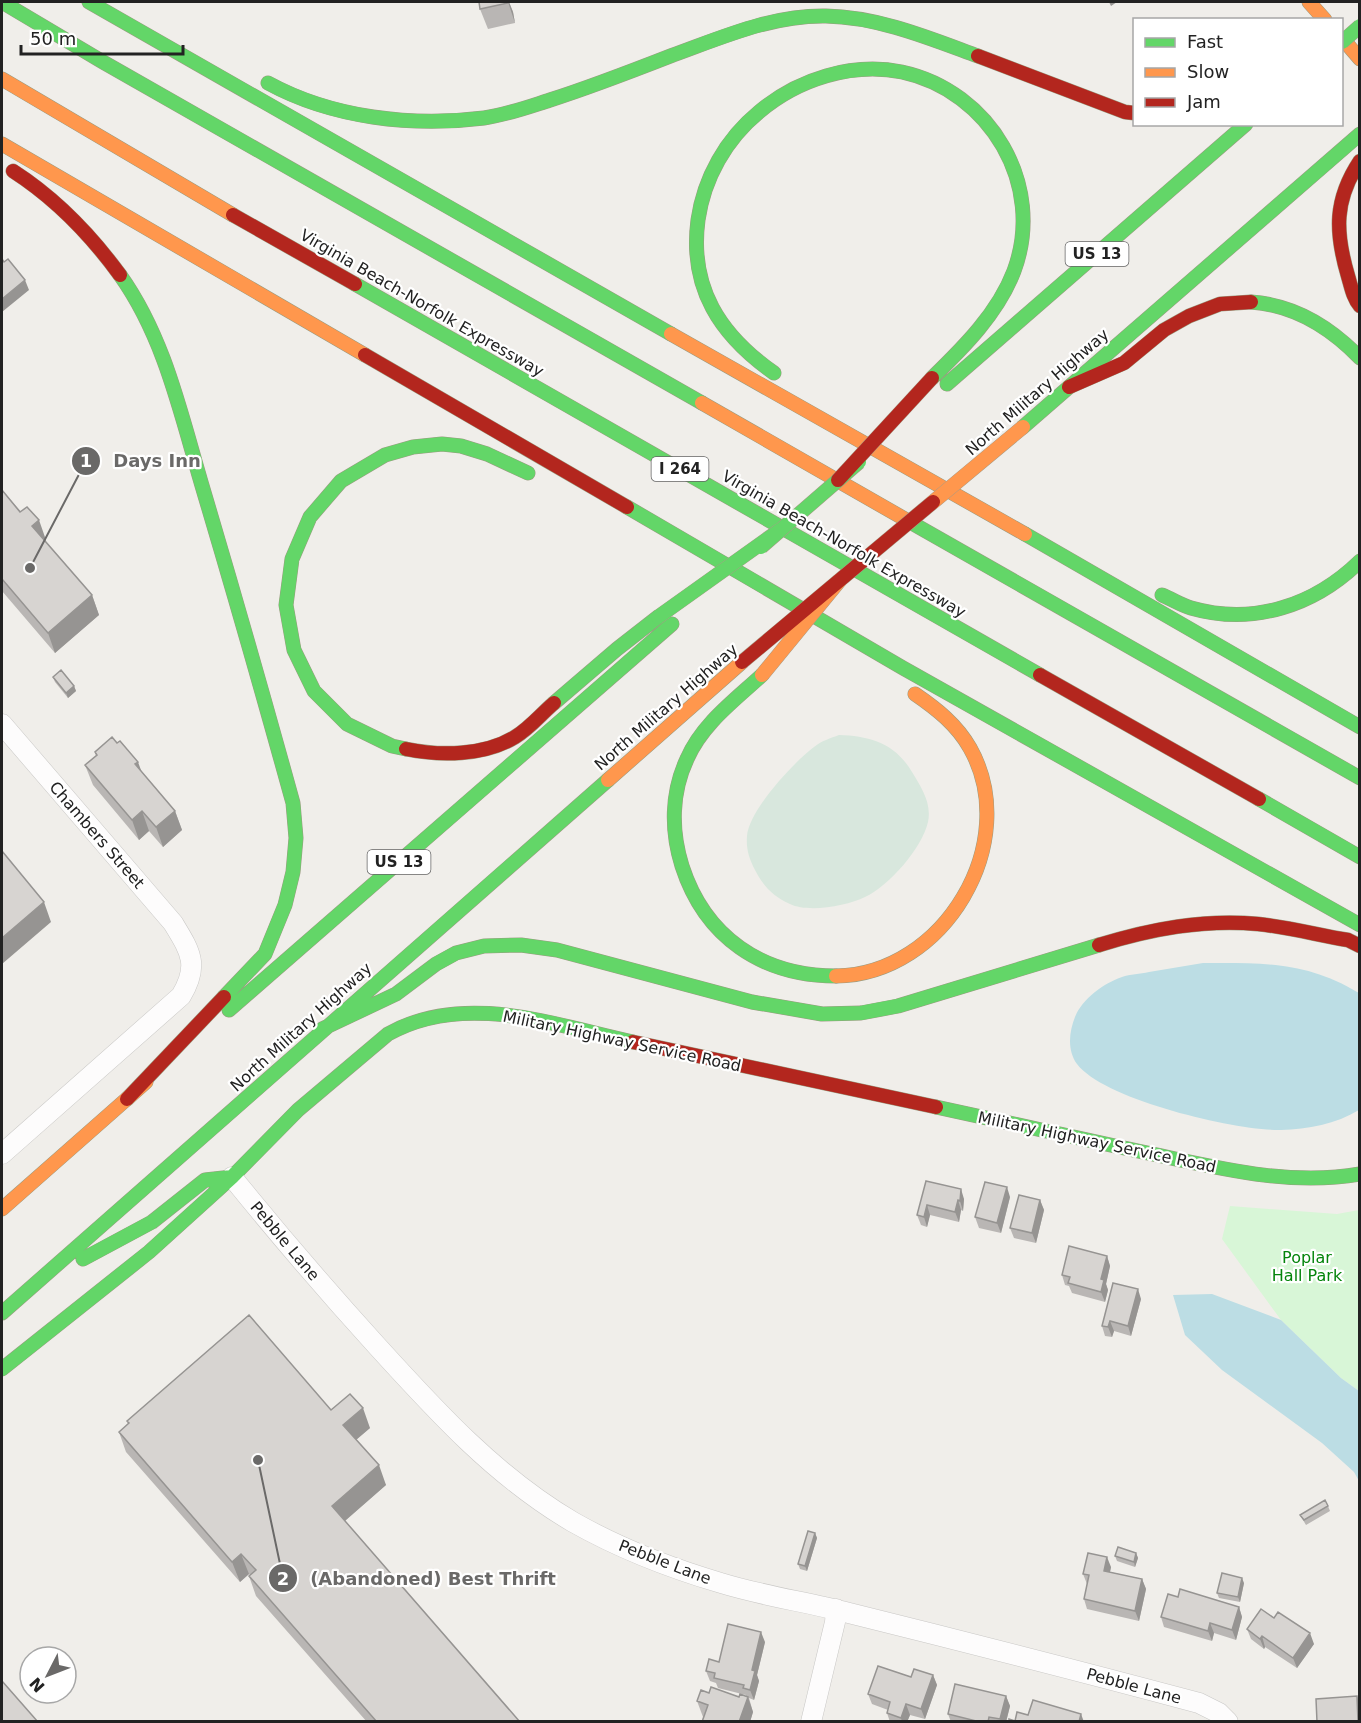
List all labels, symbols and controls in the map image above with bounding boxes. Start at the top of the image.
scale bar [21,18,183,56]
legend [1133,18,1343,126]
text: 50 m [30,28,76,49]
text: Fast [1187,31,1223,52]
text: Slow [1187,61,1229,82]
text: Jam [1186,91,1221,112]
street label: Virginia Beach-Norfolk Expressway [297,225,547,381]
road number: US 13 [1066,242,1128,266]
street label: North Military Highway [962,325,1112,459]
callout: Days Inn [71,443,212,479]
text: 1 [80,450,92,471]
text: Days Inn [113,450,201,471]
road number: I 264 [652,457,708,481]
street label: Virginia Beach-Norfolk Expressway [719,466,969,622]
street label: North Military Highway [591,640,741,774]
street label: Chambers Street [45,778,149,892]
road number: US 13 [368,850,430,874]
street label: North Military Highway [227,959,375,1095]
street label: Military Highway Service Road [501,1006,743,1076]
street label: Military Highway Service Road [976,1107,1218,1177]
street label: Pebble Lane [246,1198,324,1284]
park label: Poplar Hall Park [1272,1248,1343,1285]
street label: Pebble Lane [616,1536,714,1588]
callout: (Abandoned) Best Thrift [268,1560,568,1596]
text: 2 [277,1568,289,1589]
text: (Abandoned) Best Thrift [310,1568,556,1589]
north arrow [18,1645,78,1705]
street label: Pebble Lane [1085,1664,1183,1708]
text: N [26,1673,49,1696]

